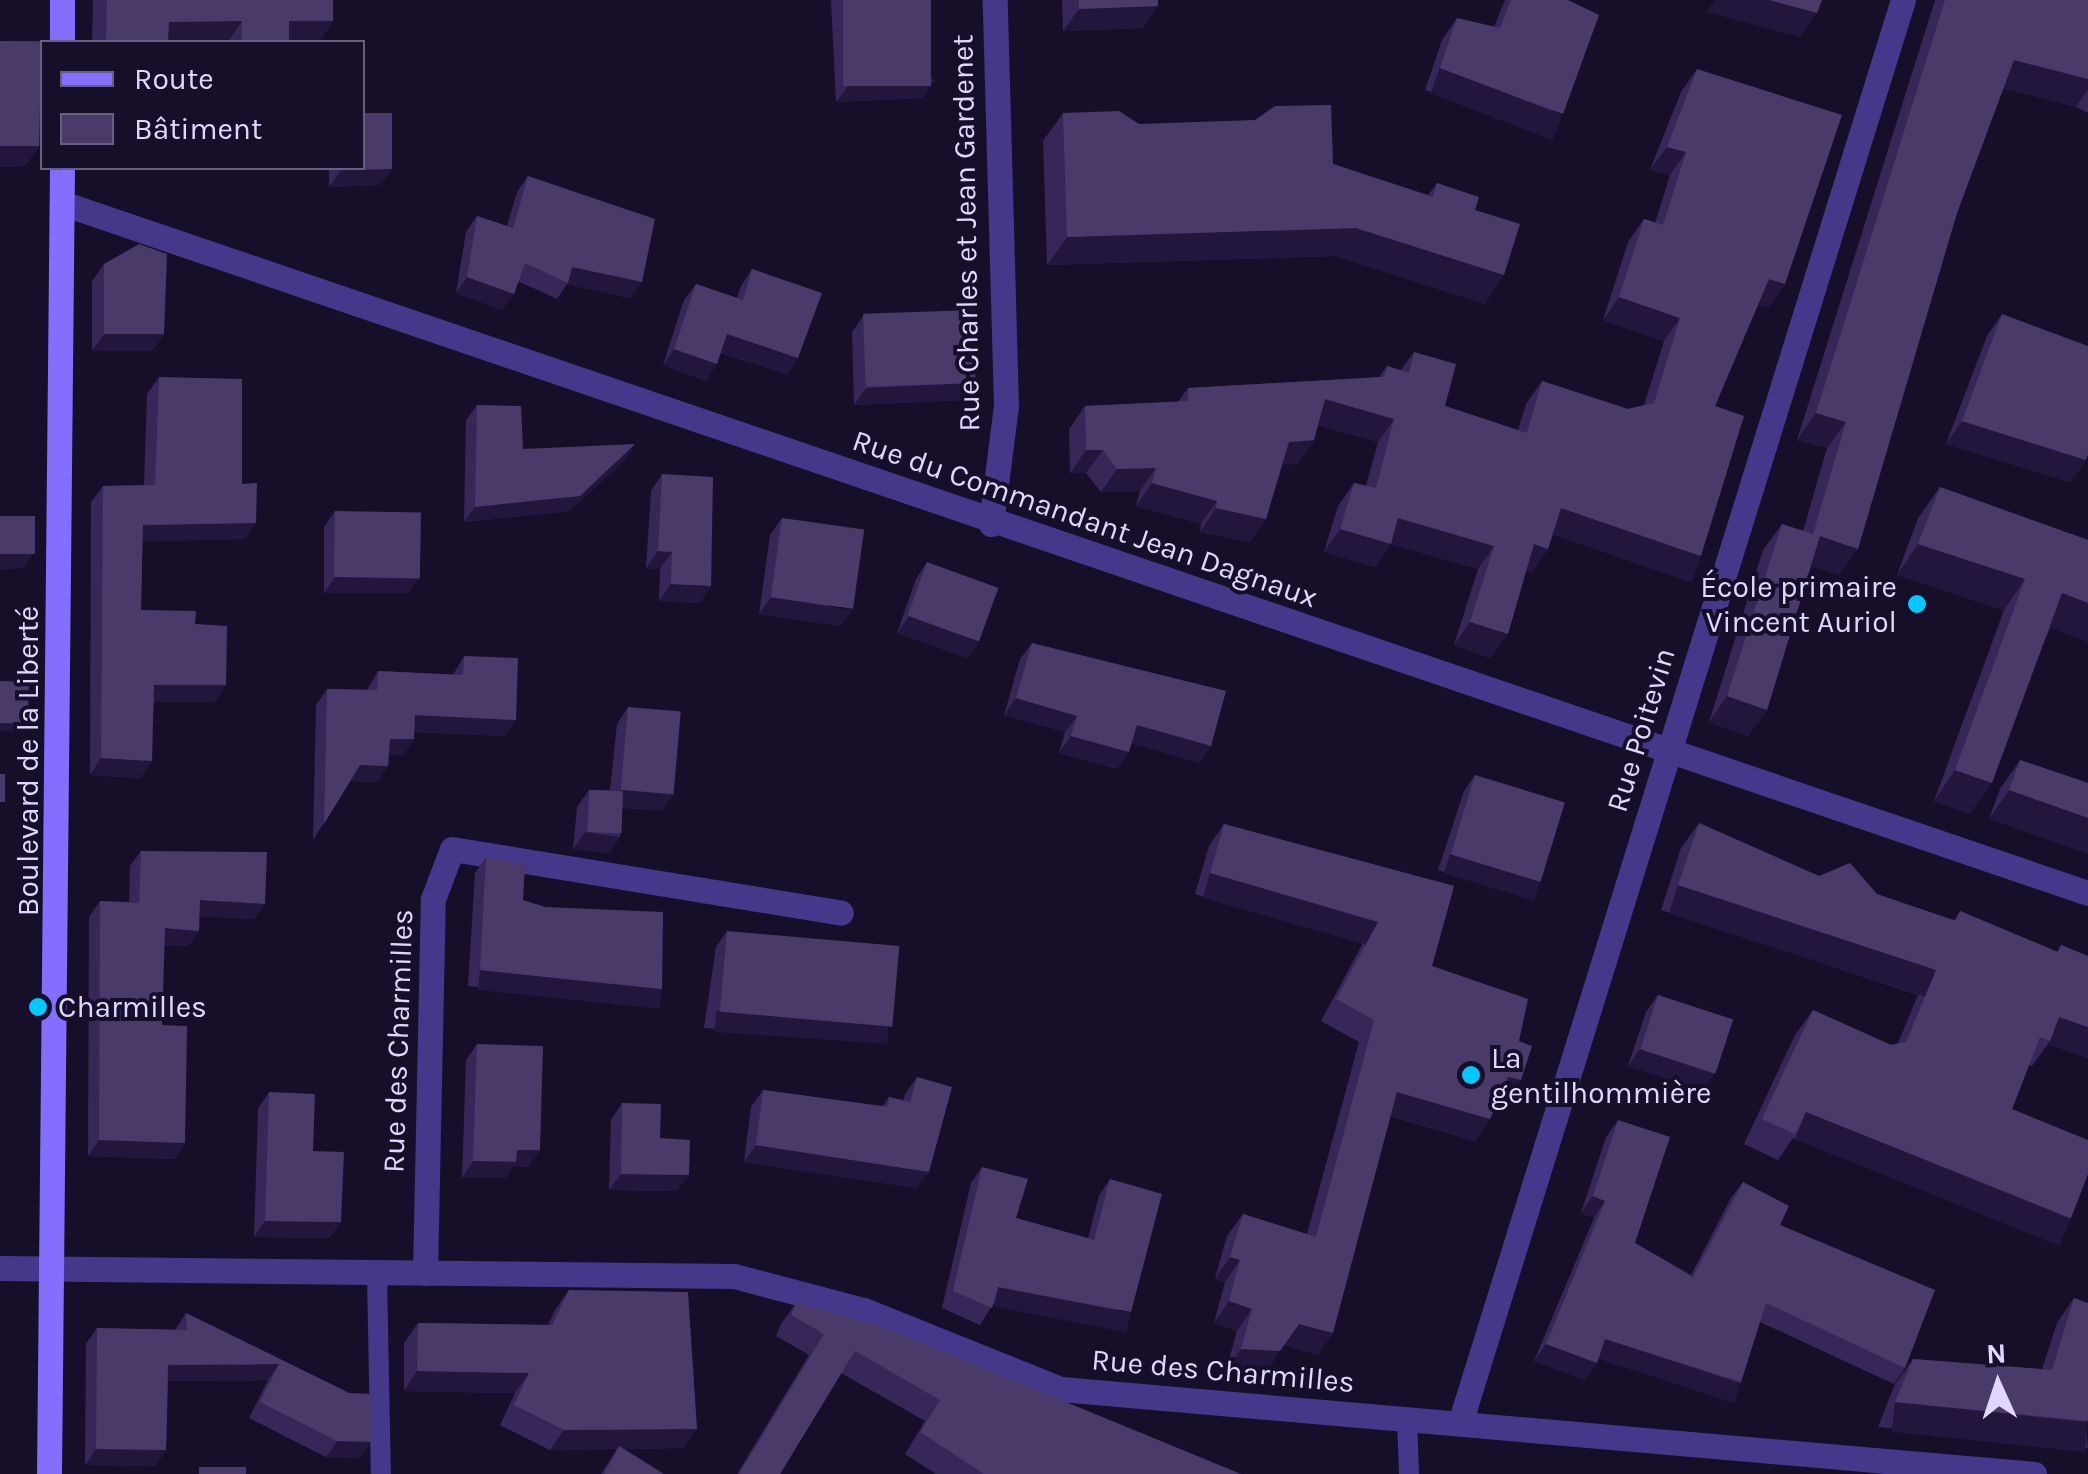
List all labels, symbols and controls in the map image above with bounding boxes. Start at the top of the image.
street label: Rue Charles et Jean Gardenet [945,34,987,432]
legend [40,40,365,170]
text: Route [134,61,214,97]
text: Bâtiment [134,111,262,147]
street label: Rue du Commandant Jean Dagnaux [848,422,1322,616]
place label: École primaire Vincent Auriol [1700,569,1897,640]
marker: École primaire Vincent Auriol [1906,593,1928,615]
street label: Boulevard de la Liberté [10,606,46,916]
street label: Rue Poitevin [1599,644,1683,816]
street label: Rue des Charmilles [375,908,421,1174]
place label: Charmilles [58,989,207,1025]
marker: Charmilles [27,996,49,1018]
place label: La gentilhommière [1491,1040,1711,1110]
marker: La gentilhommière [1460,1064,1482,1086]
north arrow [1948,1334,2048,1434]
text: N [1986,1337,2007,1371]
street label: Rue des Charmilles [1090,1342,1356,1400]

